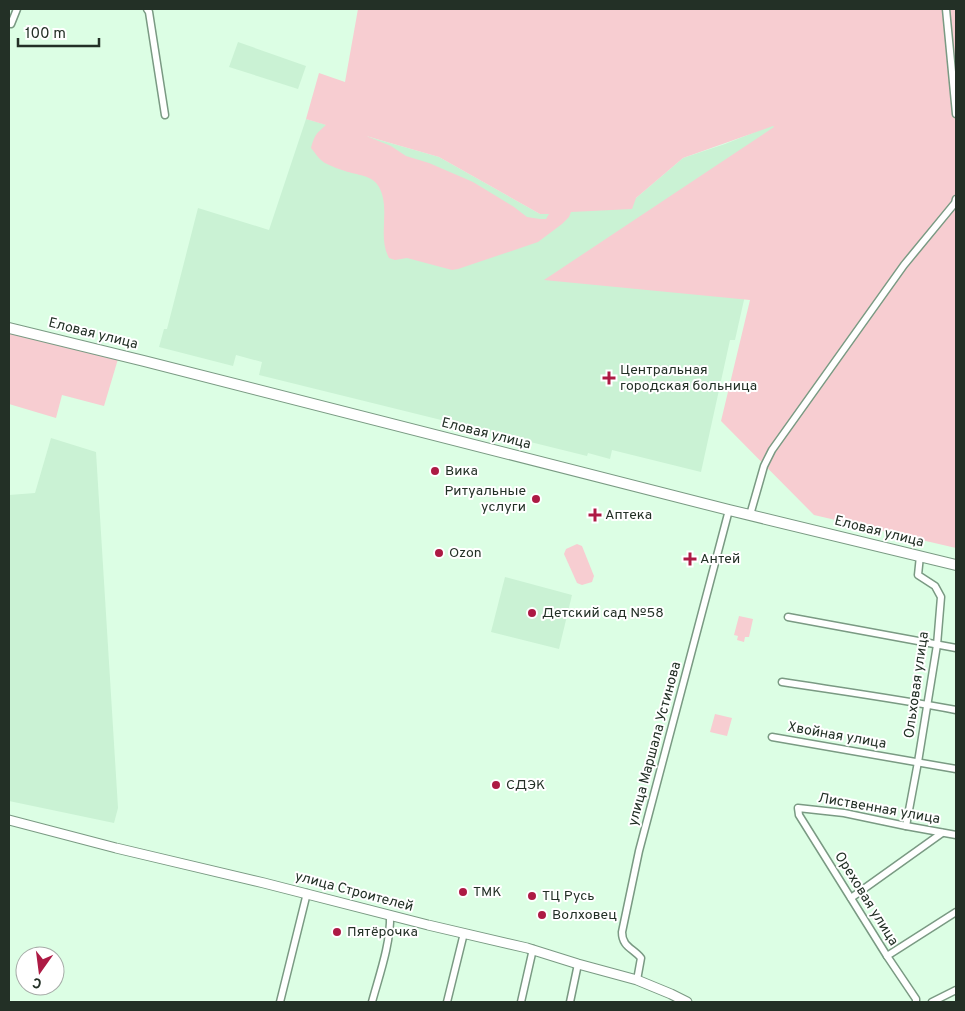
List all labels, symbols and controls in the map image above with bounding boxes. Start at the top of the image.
scale bar [18,15,99,47]
text: 100 m [25,25,66,44]
street label: Еловая улица [46,315,140,353]
place label: Центральная городская больница [620,362,757,395]
marker: Центральная городская больница [602,371,616,385]
street label: Еловая улица [439,415,533,453]
place label: Вика [445,463,478,480]
marker: Вика [429,465,441,477]
place label: Ритуальные услуги [445,483,526,516]
marker: Ритуальные услуги [530,493,542,505]
place label: Аптека [605,507,652,524]
marker: Аптека [589,509,601,521]
street label: Еловая улица [832,513,926,551]
place label: Ozon [449,545,482,562]
marker: Ozon [433,547,445,559]
place label: Антей [700,551,740,568]
marker: Антей [684,553,696,565]
place label: Детский сад №58 [542,605,664,622]
marker: Детский сад №58 [526,607,538,619]
street label: Ольховая улица [901,631,933,739]
street label: улица Маршала Устинова [625,660,685,828]
street label: Хвойная улица [786,719,888,753]
place label: СДЭК [506,777,545,794]
marker: СДЭК [490,779,502,791]
street label: Лиственная улица [817,790,941,828]
street label: Ореховая улица [830,849,902,949]
street label: улица Строителей [293,868,415,916]
place label: ТМК [473,884,502,901]
marker: ТМК [457,886,469,898]
place label: ТЦ Русь [542,888,595,905]
marker: ТЦ Русь [526,890,538,902]
place label: Волховец [552,907,617,924]
marker: Волховец [536,909,548,921]
place label: Пятёрочка [347,924,418,941]
marker: Пятёрочка [331,926,343,938]
north arrow [15,946,65,996]
text: С [31,973,44,991]

